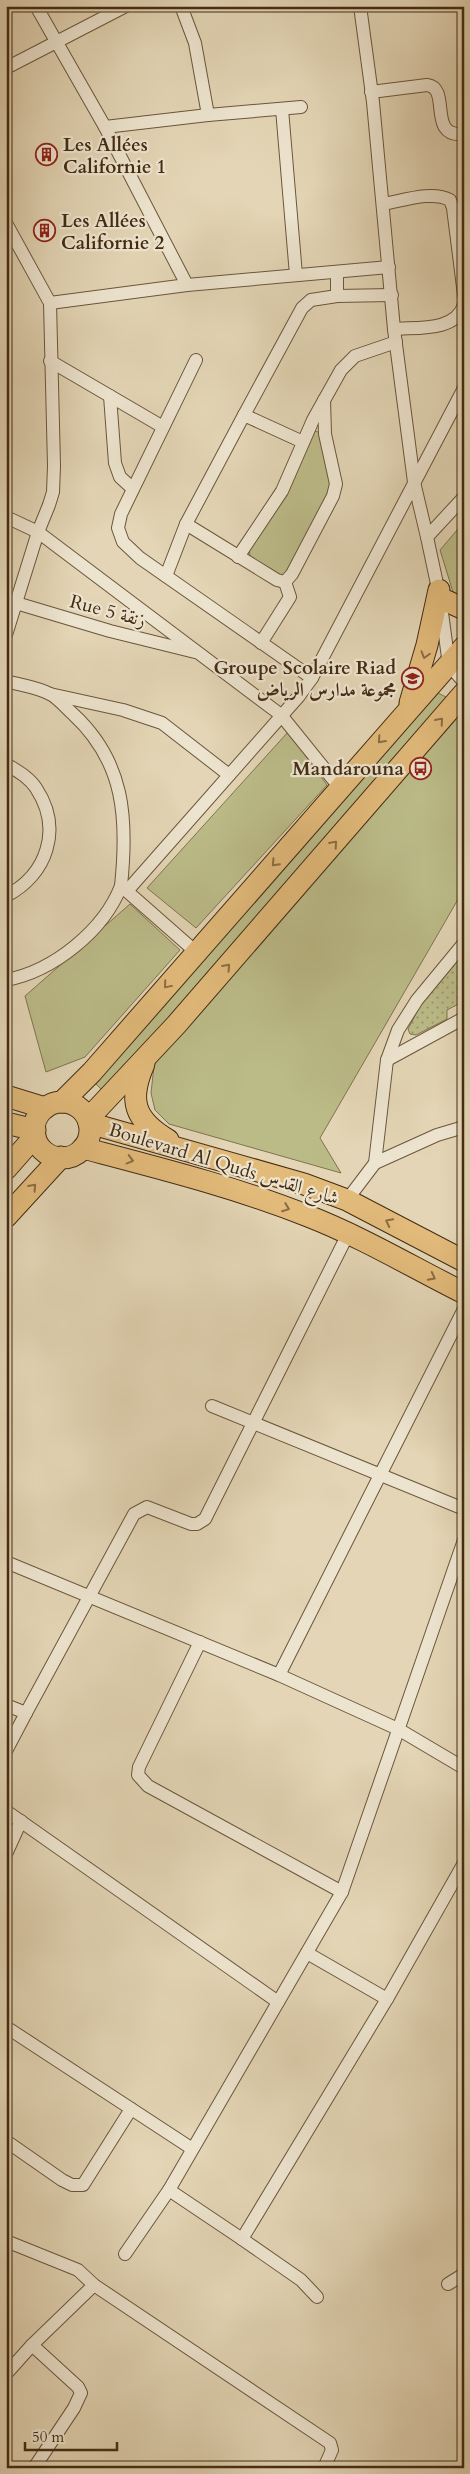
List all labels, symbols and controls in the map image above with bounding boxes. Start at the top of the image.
place label: Les Allées Californie 1 [63,132,166,180]
building icon: Les Allées Californie 1 [35,143,59,167]
place label: Les Allées Californie 2 [61,208,165,256]
building icon: Les Allées Californie 2 [33,219,57,243]
street label: Rue 5 زنقة [67,588,149,634]
one-way arrow [420,650,430,658]
place label: Groupe Scolaire Riad مجموعة مدارس الرياض [213,655,396,703]
school or university icon: Groupe Scolaire Riad مجموعة مدارس الرياض [400,666,424,690]
one-way arrow [434,718,443,727]
one-way arrow [378,735,387,744]
place label: Mandarouna [292,756,405,782]
bus stop icon: Mandarouna [408,756,432,780]
one-way arrow [329,841,338,850]
one-way arrow [272,858,281,867]
one-way arrow [222,963,231,972]
one-way arrow [165,979,173,988]
street label: Boulevard Al Quds شارع القدس [105,1117,342,1213]
one-way arrow [126,1155,134,1165]
one-way arrow [27,1183,36,1192]
one-way arrow [281,1202,290,1212]
one-way arrow [385,1218,394,1228]
one-way arrow [427,1271,436,1281]
scale bar [25,2419,118,2451]
text: 50 m [32,2427,64,2447]

